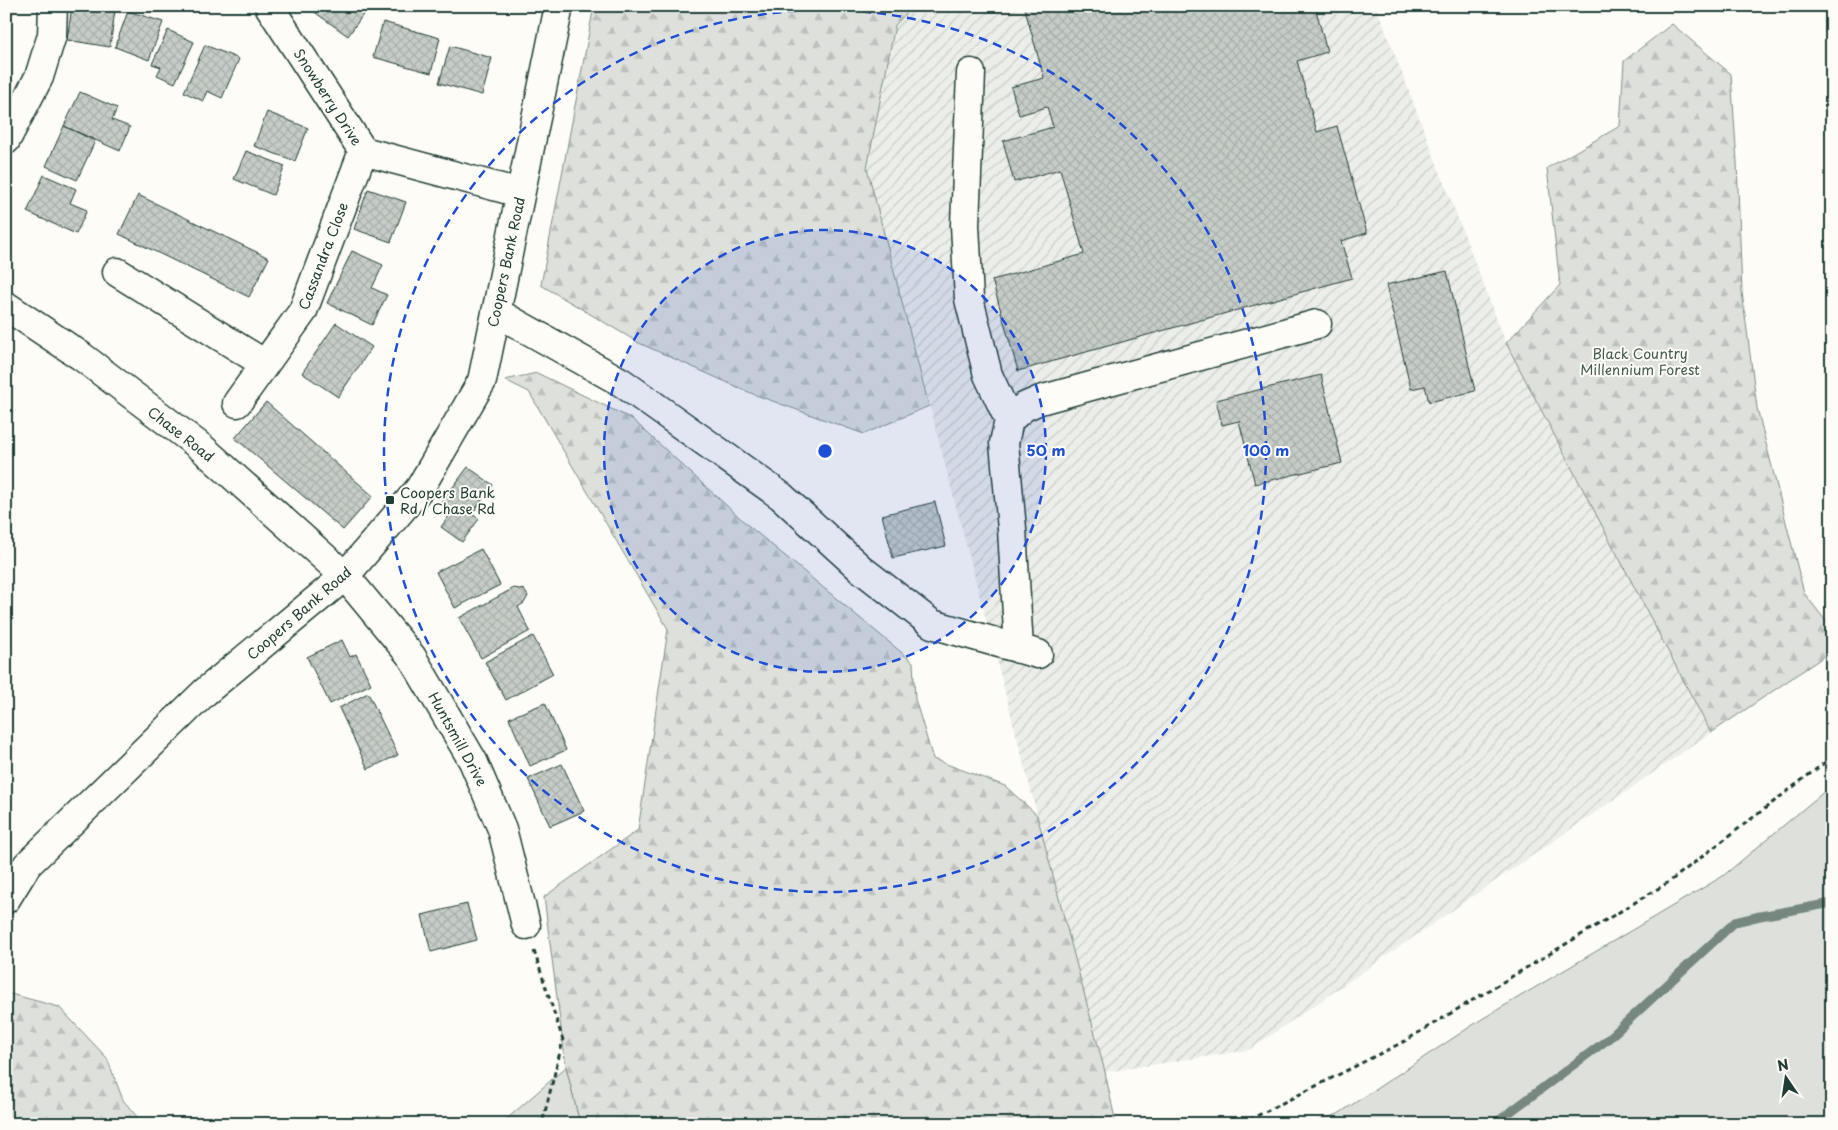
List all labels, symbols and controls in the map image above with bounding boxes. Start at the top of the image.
street label: Snowberry Drive [289,44,367,150]
street label: Coopers Bank Road [482,195,530,329]
street label: Cassandra Close [293,199,353,313]
park label: Black Country Millennium Forest [1580,343,1700,380]
street label: Chase Road [143,401,219,467]
text: 50 m [1027,438,1065,461]
text: 100 m [1243,438,1289,461]
centre of rings [816,442,834,460]
place label: Coopers Bank Rd / Chase Rd [400,482,496,519]
marker: Coopers Bank Rd / Chase Rd [384,494,396,506]
street label: Coopers Bank Road [242,561,356,665]
street label: Huntsmill Drive [423,688,493,790]
north arrow [1760,1052,1810,1102]
text: N [1775,1053,1791,1076]

